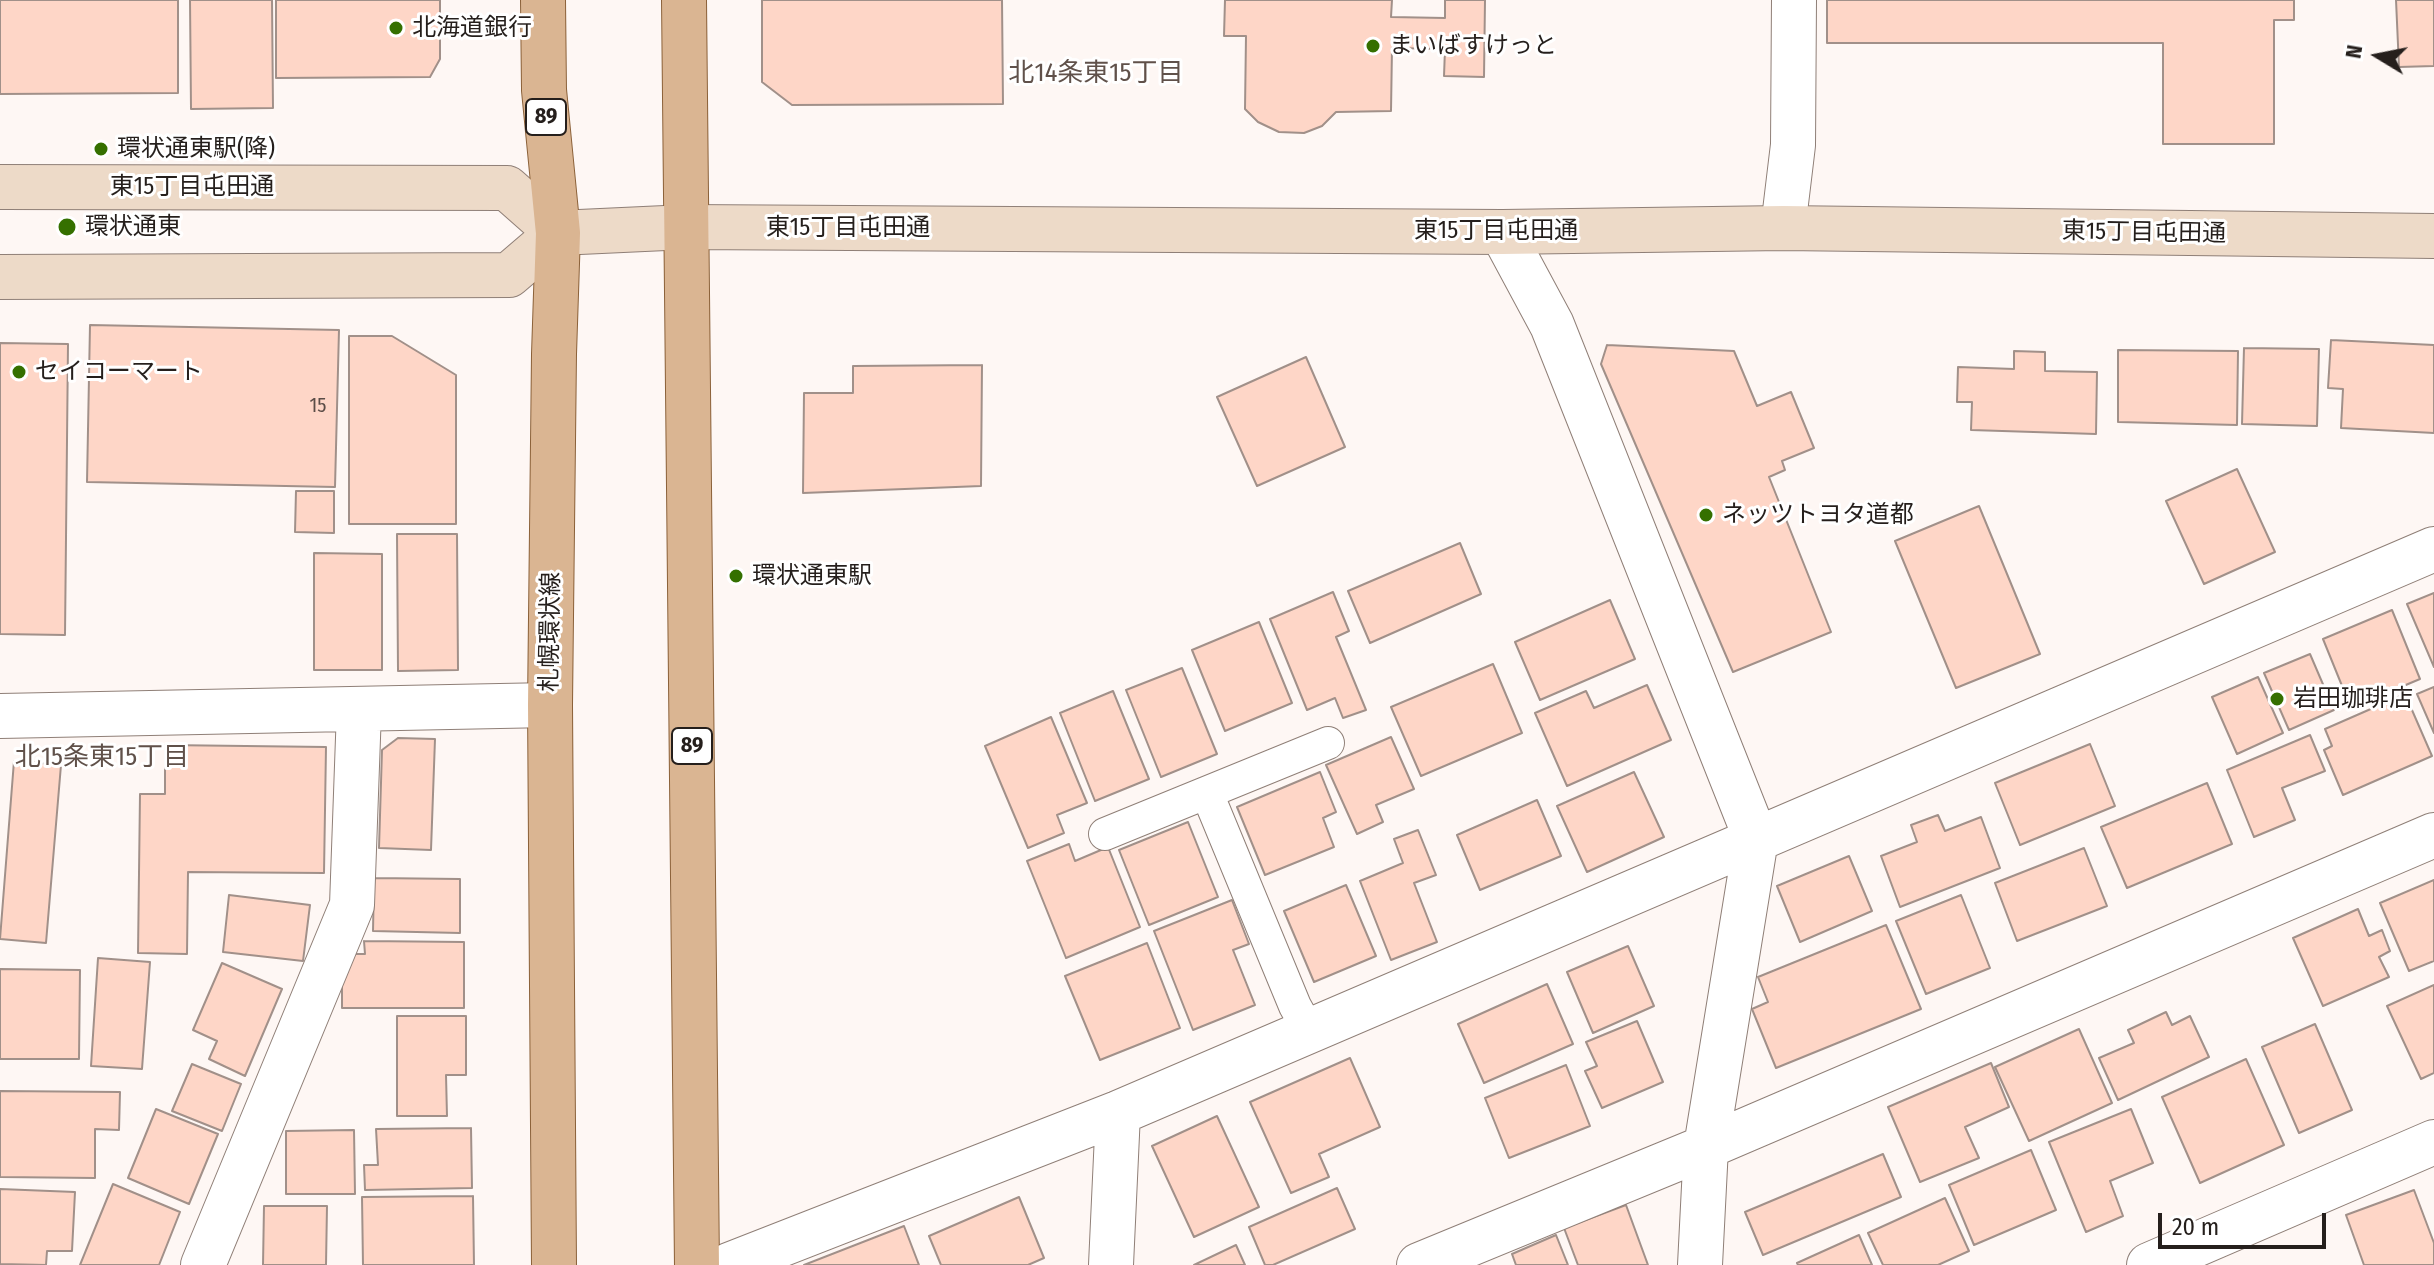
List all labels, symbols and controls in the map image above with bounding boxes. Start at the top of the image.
place label: 北海道銀行 [412,14,532,42]
north arrow [2338,16,2418,96]
marker: 北海道銀行 [387,19,405,37]
place label: まいばすけっと [1389,32,1557,60]
marker: まいばすけっと [1364,37,1382,55]
text: N [2339,43,2368,61]
district label: 北14条東15丁目 [1009,58,1183,90]
road number: 89 [526,99,566,135]
place label: 環状通東駅(降) [117,135,275,163]
marker: 環状通東駅(降) [92,140,110,158]
street label: 東15丁目屯田通 [110,173,274,201]
place label: 環状通東 [85,213,181,241]
street label: 東15丁目屯田通 [766,214,930,242]
marker: 環状通東 [56,216,78,238]
street label: 東15丁目屯田通 [1414,217,1578,245]
street label: 東15丁目屯田通 [2062,217,2226,249]
place label: セイコーマート [35,358,203,386]
marker: セイコーマート [10,363,28,381]
house number: 15 [310,394,326,418]
place label: ネッツトヨタ道都 [1722,501,1914,529]
marker: ネッツトヨタ道都 [1697,506,1715,524]
place label: 環状通東駅 [752,562,872,590]
marker: 環状通東駅 [727,567,745,585]
street label: 札幌環状線 [536,572,566,692]
place label: 岩田珈琲店 [2293,685,2413,713]
marker: 岩田珈琲店 [2268,690,2286,708]
road number: 89 [672,728,712,764]
district label: 北15条東15丁目 [15,742,189,774]
scale bar [2162,1197,2330,1247]
text: 20 m [2172,1213,2219,1241]

